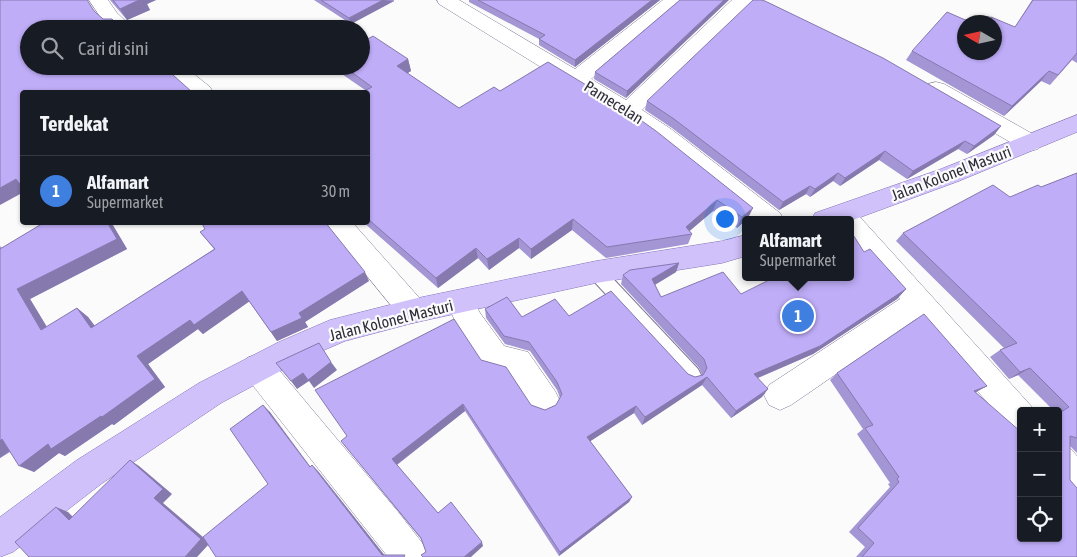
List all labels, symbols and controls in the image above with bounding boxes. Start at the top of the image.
north arrow [957,15,1002,60]
search box [20,20,370,75]
icon: search [38,34,66,62]
text: Cari di sini [78,37,149,59]
street label: Pamecelan [581,77,647,127]
text: Terdekat [40,111,108,135]
street label: Jalan Kolonel Masturi [889,142,1013,204]
text: Alfamart [87,171,149,193]
text: 1 [52,182,60,200]
text: 30 m [321,182,350,200]
text: Supermarket [87,193,163,211]
your location [712,206,738,232]
popup [742,216,854,281]
text: Alfamart [760,229,822,251]
text: Supermarket [760,251,836,269]
street label: Jalan Kolonel Masturi [327,296,455,344]
pin: 1 [782,297,814,335]
map controls [1017,407,1062,542]
button: + [1017,407,1062,452]
button: − [1017,452,1062,497]
button: locate [1017,497,1062,542]

